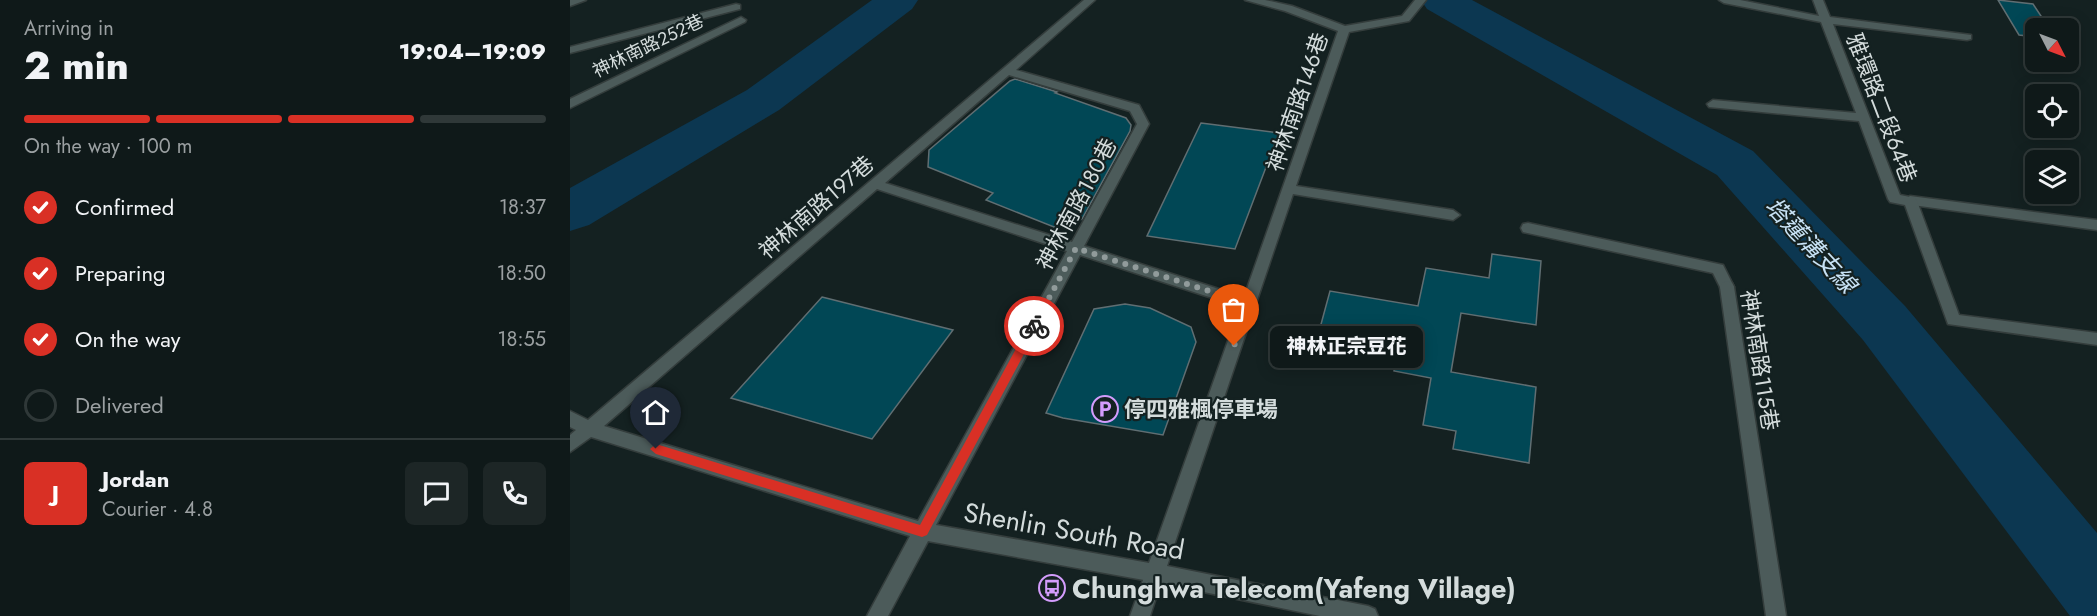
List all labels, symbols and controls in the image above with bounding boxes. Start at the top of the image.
street label: 神林南路252巷 [588,8,708,84]
text: Arriving in [24,14,114,43]
north arrow [2025,18,2079,72]
map controls [2025,18,2079,204]
street label: 神林南路146巷 [1258,28,1336,176]
street label: 雅環路二段64巷 [1839,29,1925,187]
text: 19:04–19:09 [399,35,546,67]
text: 2 min [24,37,129,94]
button: locate [2025,84,2079,138]
text: On the way · 100 m [24,132,192,161]
street label: 神林南路180巷 [1028,132,1124,276]
street label: 神林南路197巷 [751,148,881,266]
button: layers [2025,150,2079,204]
water label: 塔蓮溝支線 [1757,189,1867,303]
icon: check [24,191,57,224]
text: Confirmed [75,191,174,223]
text: 18:37 [499,193,546,222]
icon: check [24,257,57,290]
text: Preparing [75,257,166,289]
text: 18:50 [497,259,546,288]
pin [1208,284,1259,346]
street label: 神林南路115巷 [1733,287,1787,433]
icon: bag [1217,293,1250,326]
courier [1004,296,1064,356]
icon: bike [1018,310,1051,343]
icon: check [24,323,57,356]
text: On the way [75,323,180,355]
text: 18:55 [498,325,546,354]
callout: 神林正宗豆花 [1270,325,1423,367]
text: 神林正宗豆花 [1287,332,1407,361]
pin [630,387,681,449]
text: Delivered [75,389,164,421]
place label: 停四雅楓停車場 [1124,393,1278,425]
parking icon: 停四雅楓停車場 [1090,394,1120,424]
icon: home [639,396,672,429]
button: chat [405,462,468,525]
button: phone [483,462,546,525]
text: Jordan [102,463,169,495]
text: J [52,477,59,509]
street label: Shenlin South Road [961,492,1187,570]
text: Courier · 4.8 [102,495,213,524]
place label: Chunghwa Telecom(Yafeng Village) [1072,569,1516,608]
bus stop icon: Chunghwa Telecom(Yafeng Village) [1037,573,1067,603]

